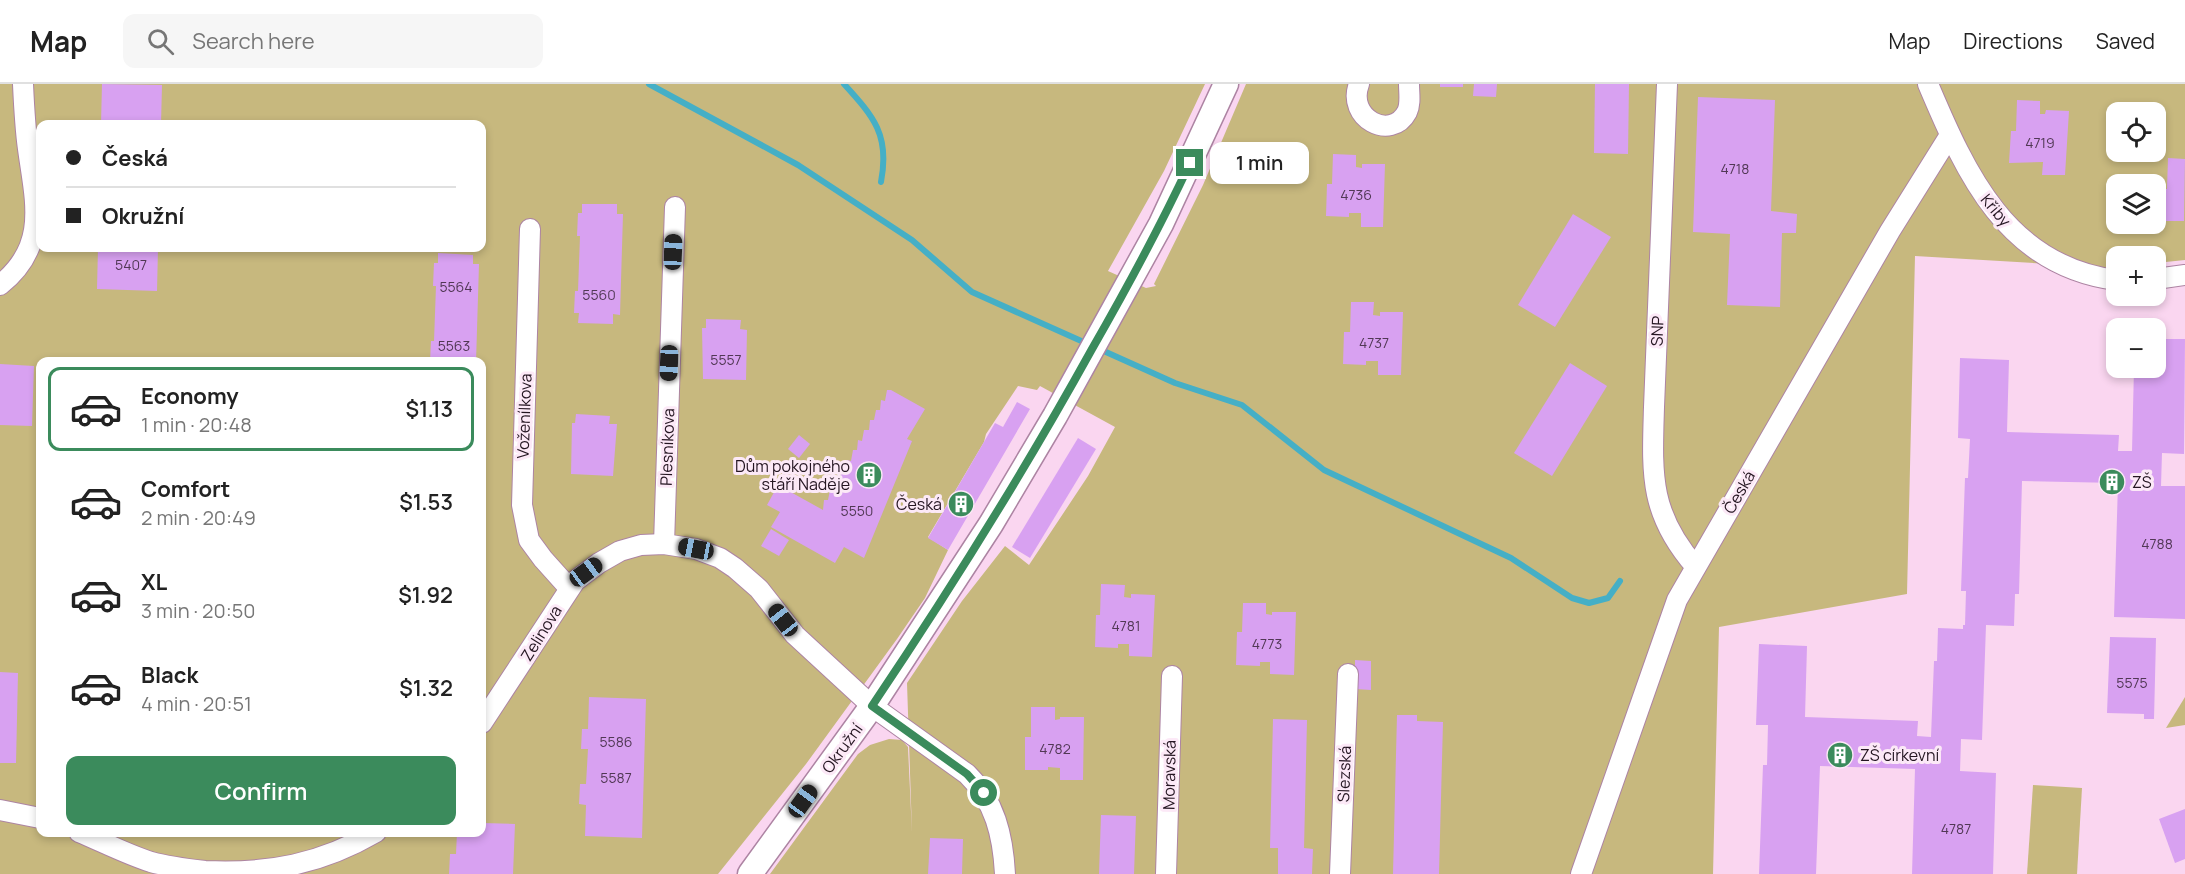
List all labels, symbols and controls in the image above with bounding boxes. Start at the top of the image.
search box [123,14,543,68]
text: Map [30,22,87,60]
icon: search [144,25,177,58]
text: Search here [192,26,315,56]
text: Map [1889,27,1930,55]
text: Directions [1963,27,2063,55]
text: Saved [2096,27,2155,55]
map controls [2106,102,2166,378]
button: locate [2106,102,2166,162]
house number: 4719 [2025,133,2055,152]
callout: 1 min [1211,142,1310,184]
text: Česká [102,143,168,173]
route end [1176,149,1203,176]
text: 1 min [1236,149,1283,176]
house number: 4718 [1721,159,1749,178]
button: layers [2106,174,2166,234]
house number: 4736 [1340,185,1372,204]
street label: Křiby [1976,189,2017,231]
text: Okružní [102,201,185,231]
car [663,234,683,270]
button: + [2106,246,2166,306]
house number: 5407 [115,255,147,274]
house number: 5564 [439,277,473,296]
house number: 5560 [582,285,616,304]
street label: SNP [1645,315,1669,347]
button: − [2106,318,2166,378]
house number: 4737 [1359,333,1389,352]
house number: 5563 [438,336,470,355]
car [659,345,679,381]
house number: 5557 [710,350,742,369]
street label: Voženílkova [512,373,536,459]
text: Economy [141,381,239,411]
icon: car [69,382,123,436]
text: $1.13 [406,394,453,424]
street label: Plesníkova [655,408,679,486]
text: 1 min · 20:48 [141,411,252,438]
place label: Dům pokojného stáří Naděje [735,455,850,495]
building icon: Dům pokojného stáří Naděje [854,460,884,490]
street label: Česká [1718,467,1760,517]
building icon: ZŠ [2097,467,2127,497]
place label: ZŠ [2132,471,2152,493]
text: Comfort [141,474,230,504]
icon: car [69,475,123,529]
text: $1.53 [399,487,453,517]
building icon: Česká [946,489,976,519]
place label: Česká [896,493,942,515]
house number: 5550 [841,501,873,520]
text: 2 min · 20:49 [141,504,256,531]
house number: 4788 [2141,534,2173,553]
car [677,537,715,561]
car [566,554,606,590]
text: XL [141,567,167,597]
icon: car [69,568,123,622]
text: $1.92 [398,580,453,610]
text: 3 min · 20:50 [141,597,255,624]
car [765,600,801,640]
street label: Zelinova [515,601,567,665]
house number: 4781 [1112,616,1140,635]
house number: 4773 [1252,634,1282,653]
text: Black [141,660,198,690]
icon: car [69,661,123,715]
text: $1.32 [399,673,453,703]
house number: 5575 [2116,673,2148,692]
text: 4 min · 20:51 [141,690,252,717]
street label: Okružní [816,718,868,777]
house number: 5586 [600,732,632,751]
house number: 4782 [1039,739,1071,758]
street label: Moravská [1157,740,1181,810]
building icon: ZŠ církevní [1825,740,1855,770]
place label: ZŠ církevní [1860,744,1939,766]
street label: Slezská [1332,745,1356,803]
button: Confirm [66,756,456,825]
house number: 5587 [600,768,632,787]
route start [970,779,997,806]
car [785,781,821,821]
house number: 4787 [1941,819,1971,838]

